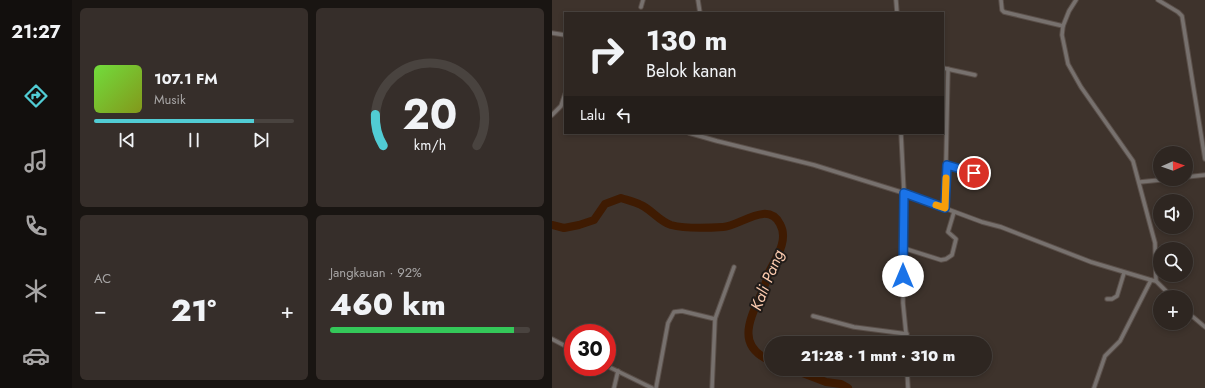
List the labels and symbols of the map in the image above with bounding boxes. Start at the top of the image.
north arrow [1153,146,1193,186]
pin [957,156,991,190]
water label: Kali Pang [744,246,790,314]
position arrow [882,255,924,297]
speed limit sign: 30 [564,324,616,376]

